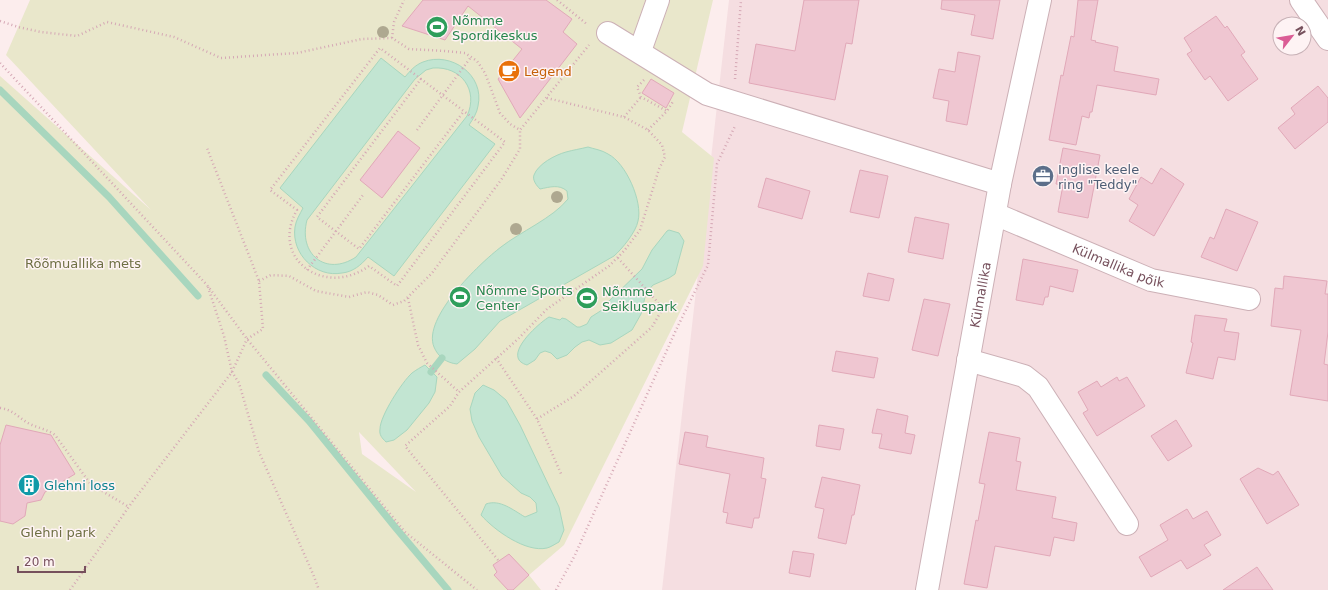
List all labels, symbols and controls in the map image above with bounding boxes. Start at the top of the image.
place label: Nõmme Spordikeskus [452,13,538,43]
sports icon: Nõmme Spordikeskus [424,14,450,40]
north arrow [1272,16,1312,56]
text: N [1292,24,1308,38]
cafe icon: Legend [496,58,522,84]
place label: Legend [524,64,572,79]
place label: Inglise keele ring "Teddy" [1058,162,1139,192]
office icon: Inglise keele ring "Teddy" [1030,163,1056,189]
street label: Külmallika põik [1070,240,1166,290]
park label: Rõõmuallika mets [25,256,141,271]
street label: Külmallika [967,261,993,329]
place label: Nõmme Sports Center [476,283,573,313]
sports icon: Nõmme Sports Center [447,284,473,310]
place label: Nõmme Seikluspark [602,284,678,314]
sports icon: Nõmme Seikluspark [574,285,600,311]
building icon: Glehni loss [16,472,42,498]
place label: Glehni loss [44,478,115,493]
park label: Glehni park [21,525,96,540]
scale bar [18,548,85,574]
text: 20 m [24,555,55,569]

